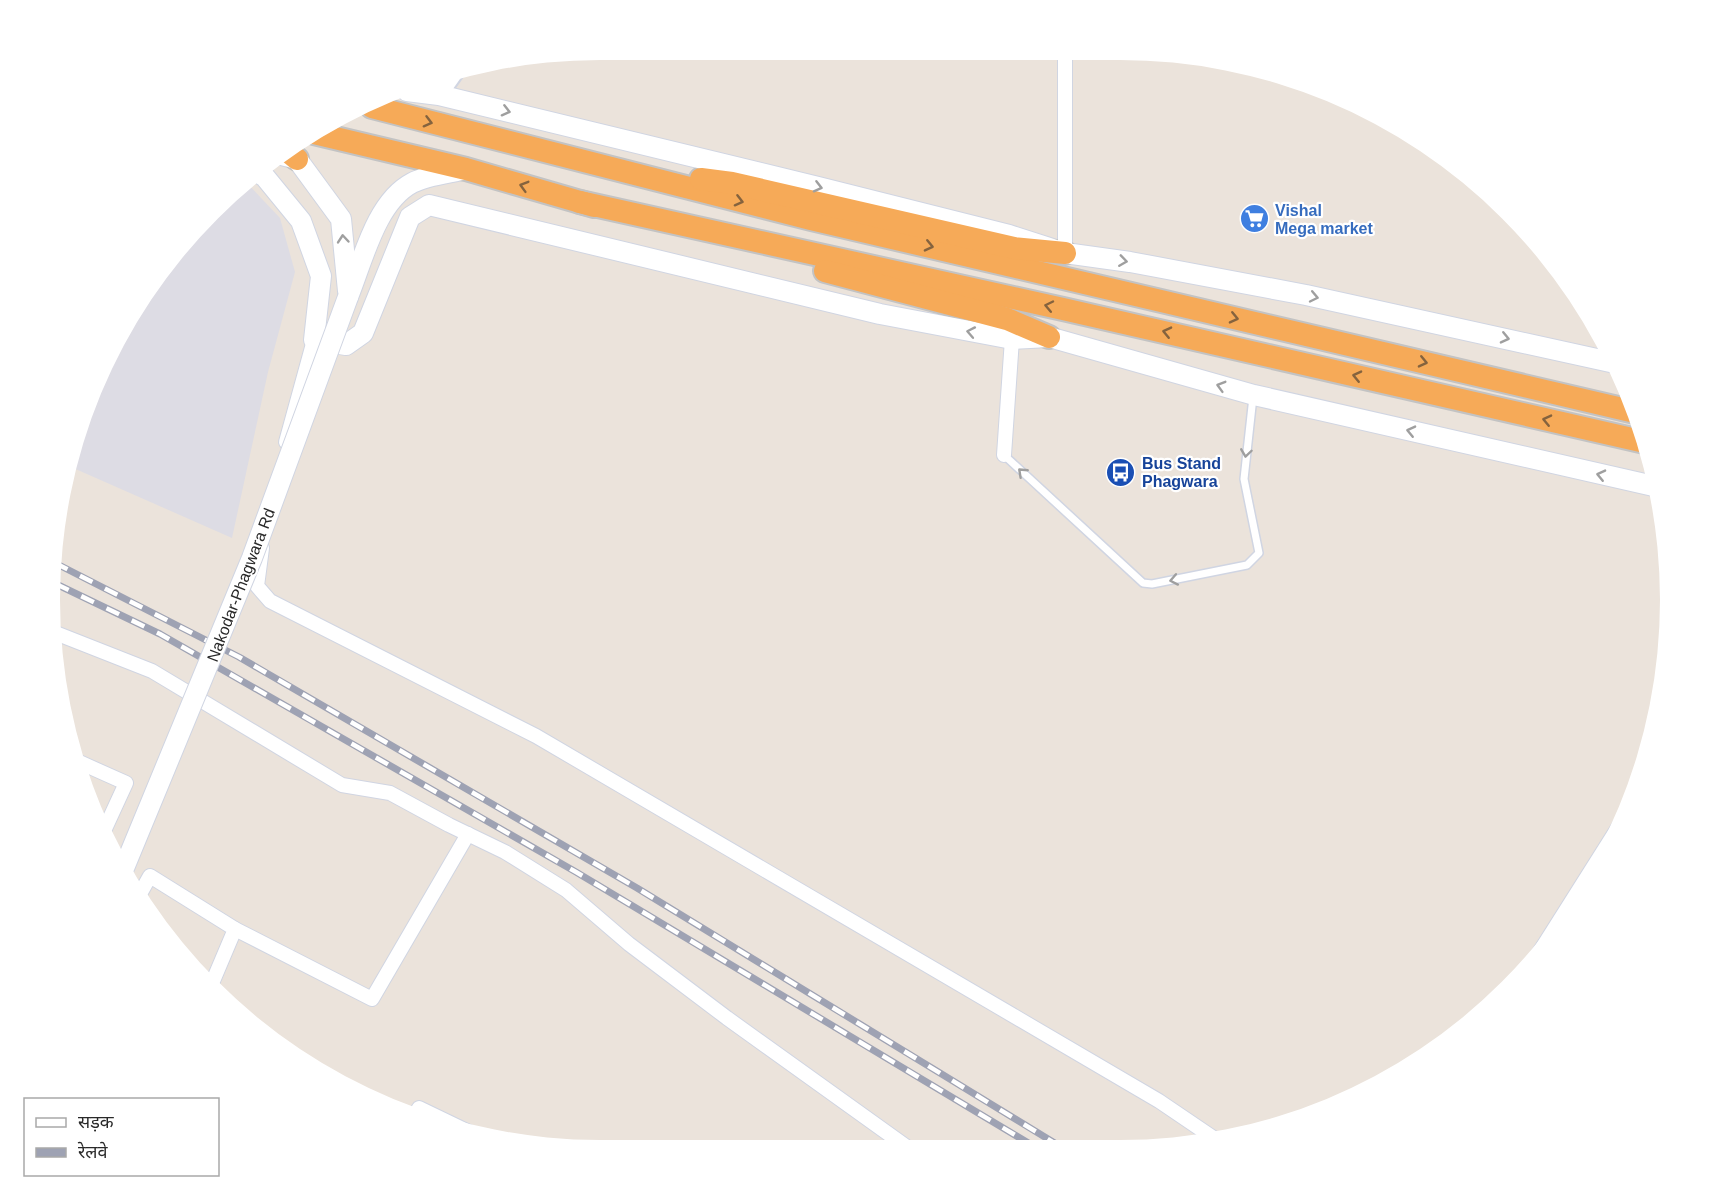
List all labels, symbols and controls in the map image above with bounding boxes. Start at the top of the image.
one-way arrow [500,103,510,116]
one-way arrow [423,114,433,127]
one-way arrow [812,179,822,192]
one-way arrow [519,181,530,193]
one-way arrow [733,194,744,206]
place label: Vishal Mega market [1275,202,1373,237]
supermarket icon: Vishal Mega market [1238,203,1270,235]
one-way arrow [337,234,350,243]
one-way arrow [924,239,934,252]
one-way arrow [1118,255,1127,267]
one-way arrow [1309,290,1319,303]
one-way arrow [1044,300,1054,313]
one-way arrow [1228,310,1238,323]
one-way arrow [966,326,976,339]
one-way arrow [1162,327,1172,340]
one-way arrow [1500,331,1510,344]
one-way arrow [1418,355,1428,368]
one-way arrow [1352,370,1362,383]
one-way arrow [1217,380,1227,393]
one-way arrow [1542,414,1552,427]
one-way arrow [1406,425,1416,438]
one-way arrow [1240,448,1252,457]
place label: Bus Stand Phagwara [1142,455,1221,490]
bus stop icon: Bus Stand Phagwara [1105,456,1137,488]
one-way arrow [1019,469,1030,480]
one-way arrow [1596,469,1606,482]
street label: Nakodar-Phagwara Rd [204,506,278,664]
one-way arrow [1169,573,1179,586]
legend [24,1098,219,1176]
text: सड़क [78,1112,115,1132]
text: रेलवे [77,1141,109,1162]

